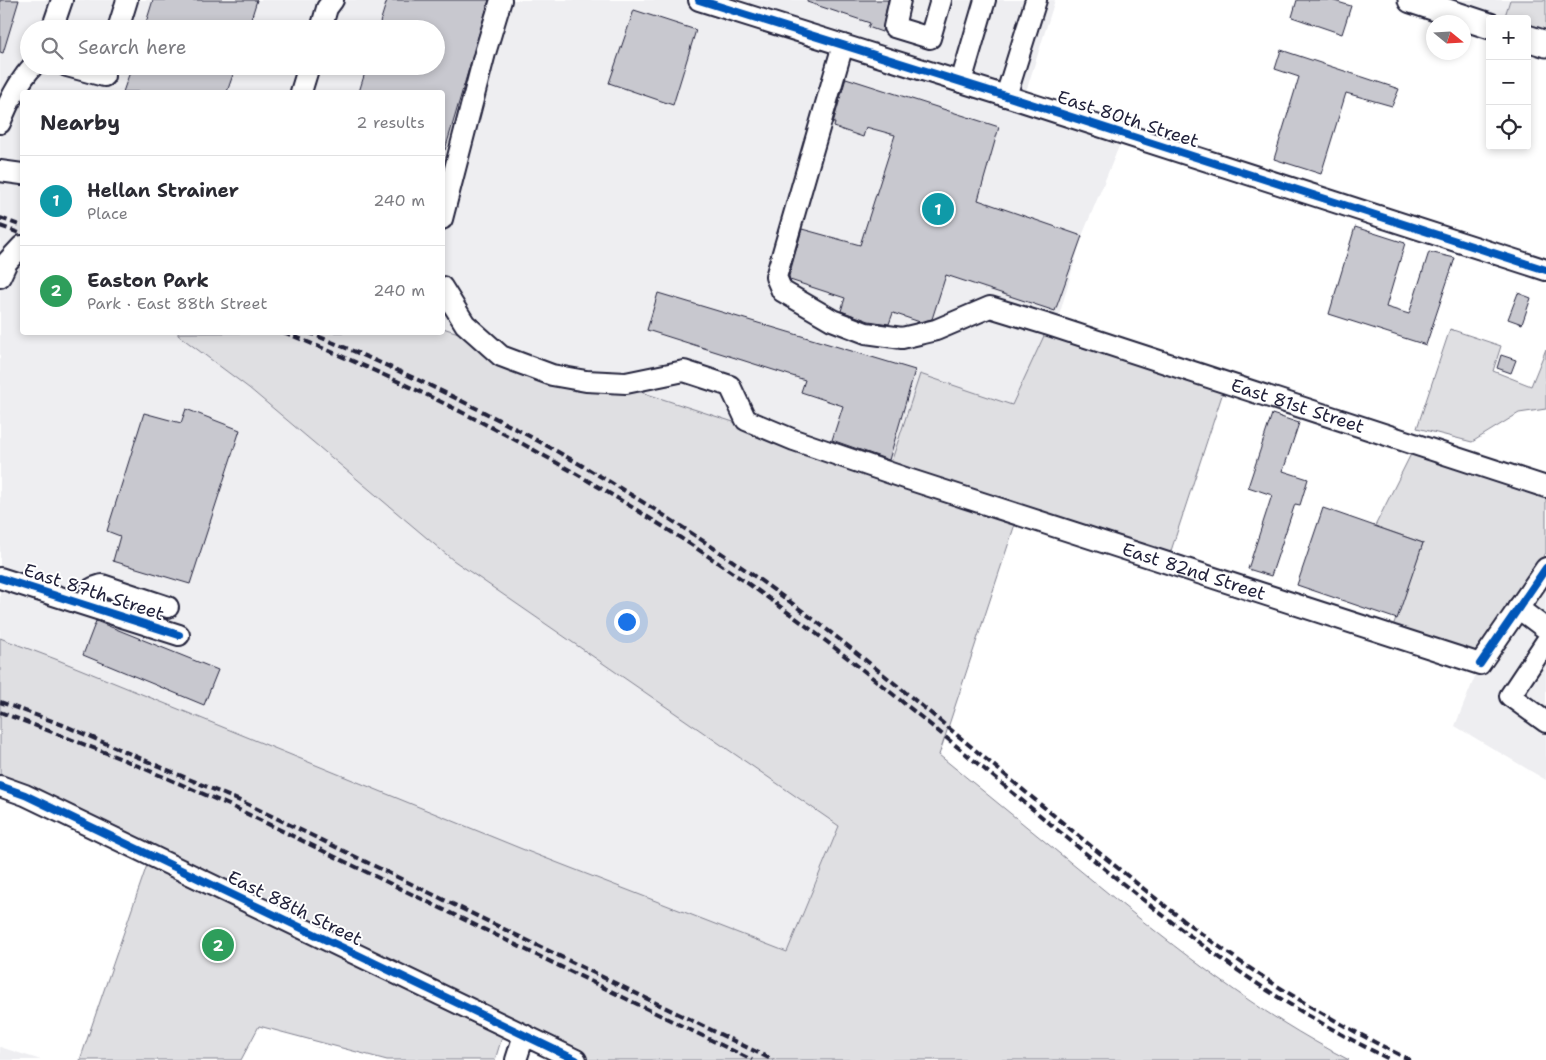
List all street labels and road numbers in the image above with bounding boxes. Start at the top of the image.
street label: East 80th Street [1054,85,1202,153]
street label: East 81st Street [1228,373,1367,439]
street label: East 82nd Street [1119,537,1269,606]
street label: East 87th Street [21,558,167,626]
street label: East 88th Street [224,865,366,951]

